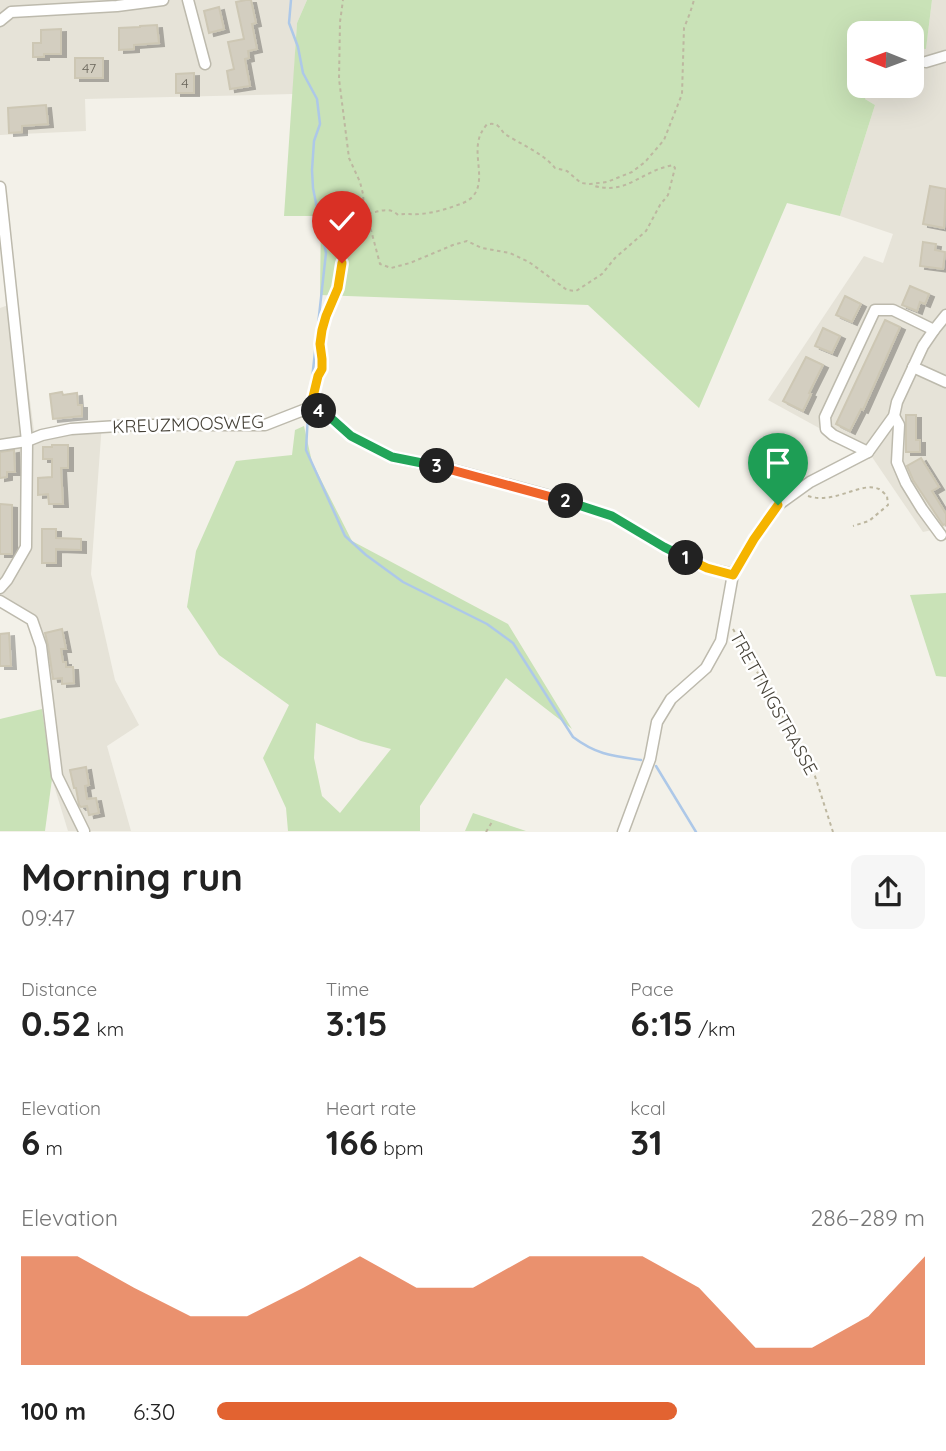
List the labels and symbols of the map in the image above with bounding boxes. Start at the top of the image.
north arrow [847,21,924,98]
house number: 47 [82,59,96,77]
house number: 4 [181,74,189,92]
pin [312,191,372,263]
pin: 4 [302,394,336,428]
street label: KREUZMOOSWEG [112,410,264,438]
pin [748,433,808,505]
pin: 3 [420,448,454,484]
pin: 2 [548,484,584,518]
pin: 1 [668,540,704,576]
street label: TRETTNIGSTRASSE [725,627,823,779]

